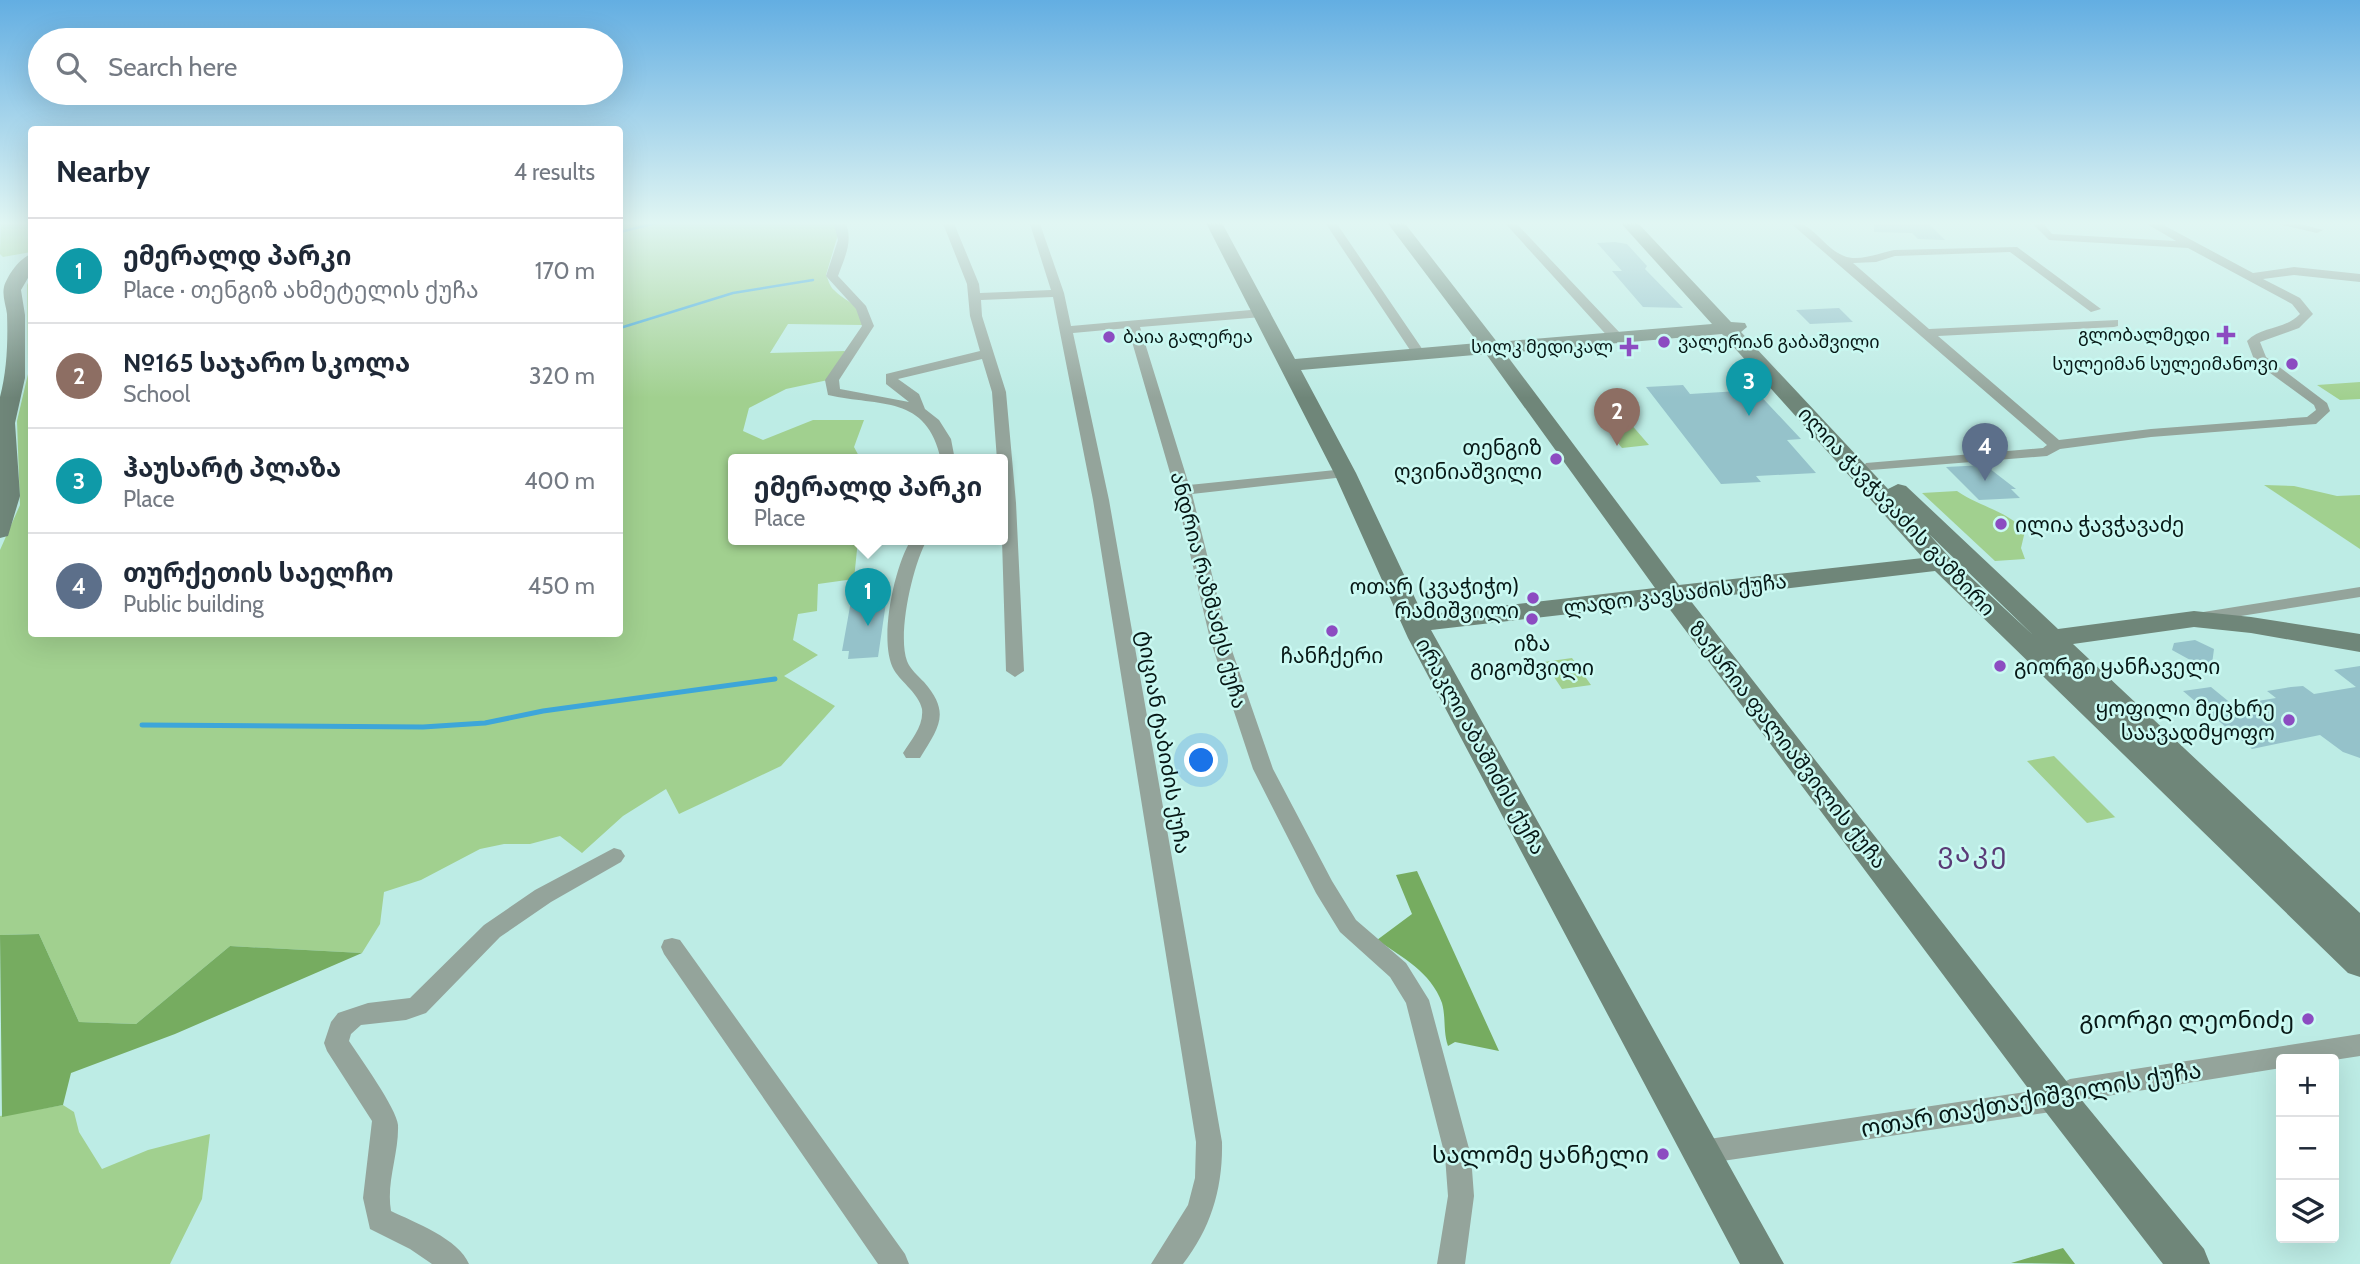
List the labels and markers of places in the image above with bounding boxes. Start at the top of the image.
place label: გლობალმედი [2078,324,2210,346]
marker: გლობალმედი [2216,325,2236,345]
place label: ბაია გალერეა [1123,326,1253,348]
marker: ბაია გალერეა [1101,329,1117,345]
place label: ვალერიან გაბაშვილი [1678,331,1880,353]
marker: ვალერიან გაბაშვილი [1656,334,1672,350]
place label: სილკ მედიკალ [1471,336,1613,358]
marker: სილკ მედიკალ [1619,337,1639,357]
place label: სულეიმან სულეიმანოვი [2052,353,2278,375]
marker: სულეიმან სულეიმანოვი [2284,356,2300,372]
pin: 3 [1726,358,1772,416]
pin: 2 [1594,388,1640,446]
pin: 4 [1962,423,2008,481]
place label: თენგიზ ღვინიაშვილი [1394,435,1542,485]
marker: თენგიზ ღვინიაშვილი [1548,451,1564,467]
place label: ილია ჭავჭავაძე [2015,512,2184,538]
marker: ილია ჭავჭავაძე [1993,516,2009,532]
pin: 1 [845,568,891,626]
place label: ოთარ (კვაჭიჭო) რამიშვილი [1349,574,1519,624]
marker: ოთარ (კვაჭიჭო) რამიშვილი [1525,590,1541,606]
marker: იზა გიგოშვილი [1524,611,1540,627]
marker: ჩანჩქერი [1324,623,1340,639]
place label: იზა გიგოშვილი [1470,631,1594,681]
place label: ჩანჩქერი [1281,643,1383,668]
place label: გიორგი ყანჩაველი [2014,654,2220,680]
marker: გიორგი ყანჩაველი [1992,658,2008,674]
place label: ყოფილი მეცხრე საავადმყოფო [2096,696,2275,746]
marker: ყოფილი მეცხრე საავადმყოფო [2281,712,2297,728]
place label: გიორგი ლეონიძე [2079,1005,2294,1034]
marker: გიორგი ლეონიძე [2300,1011,2316,1027]
place label: სალომე ყანჩელი [1432,1140,1649,1169]
marker: სალომე ყანჩელი [1655,1146,1671,1162]

